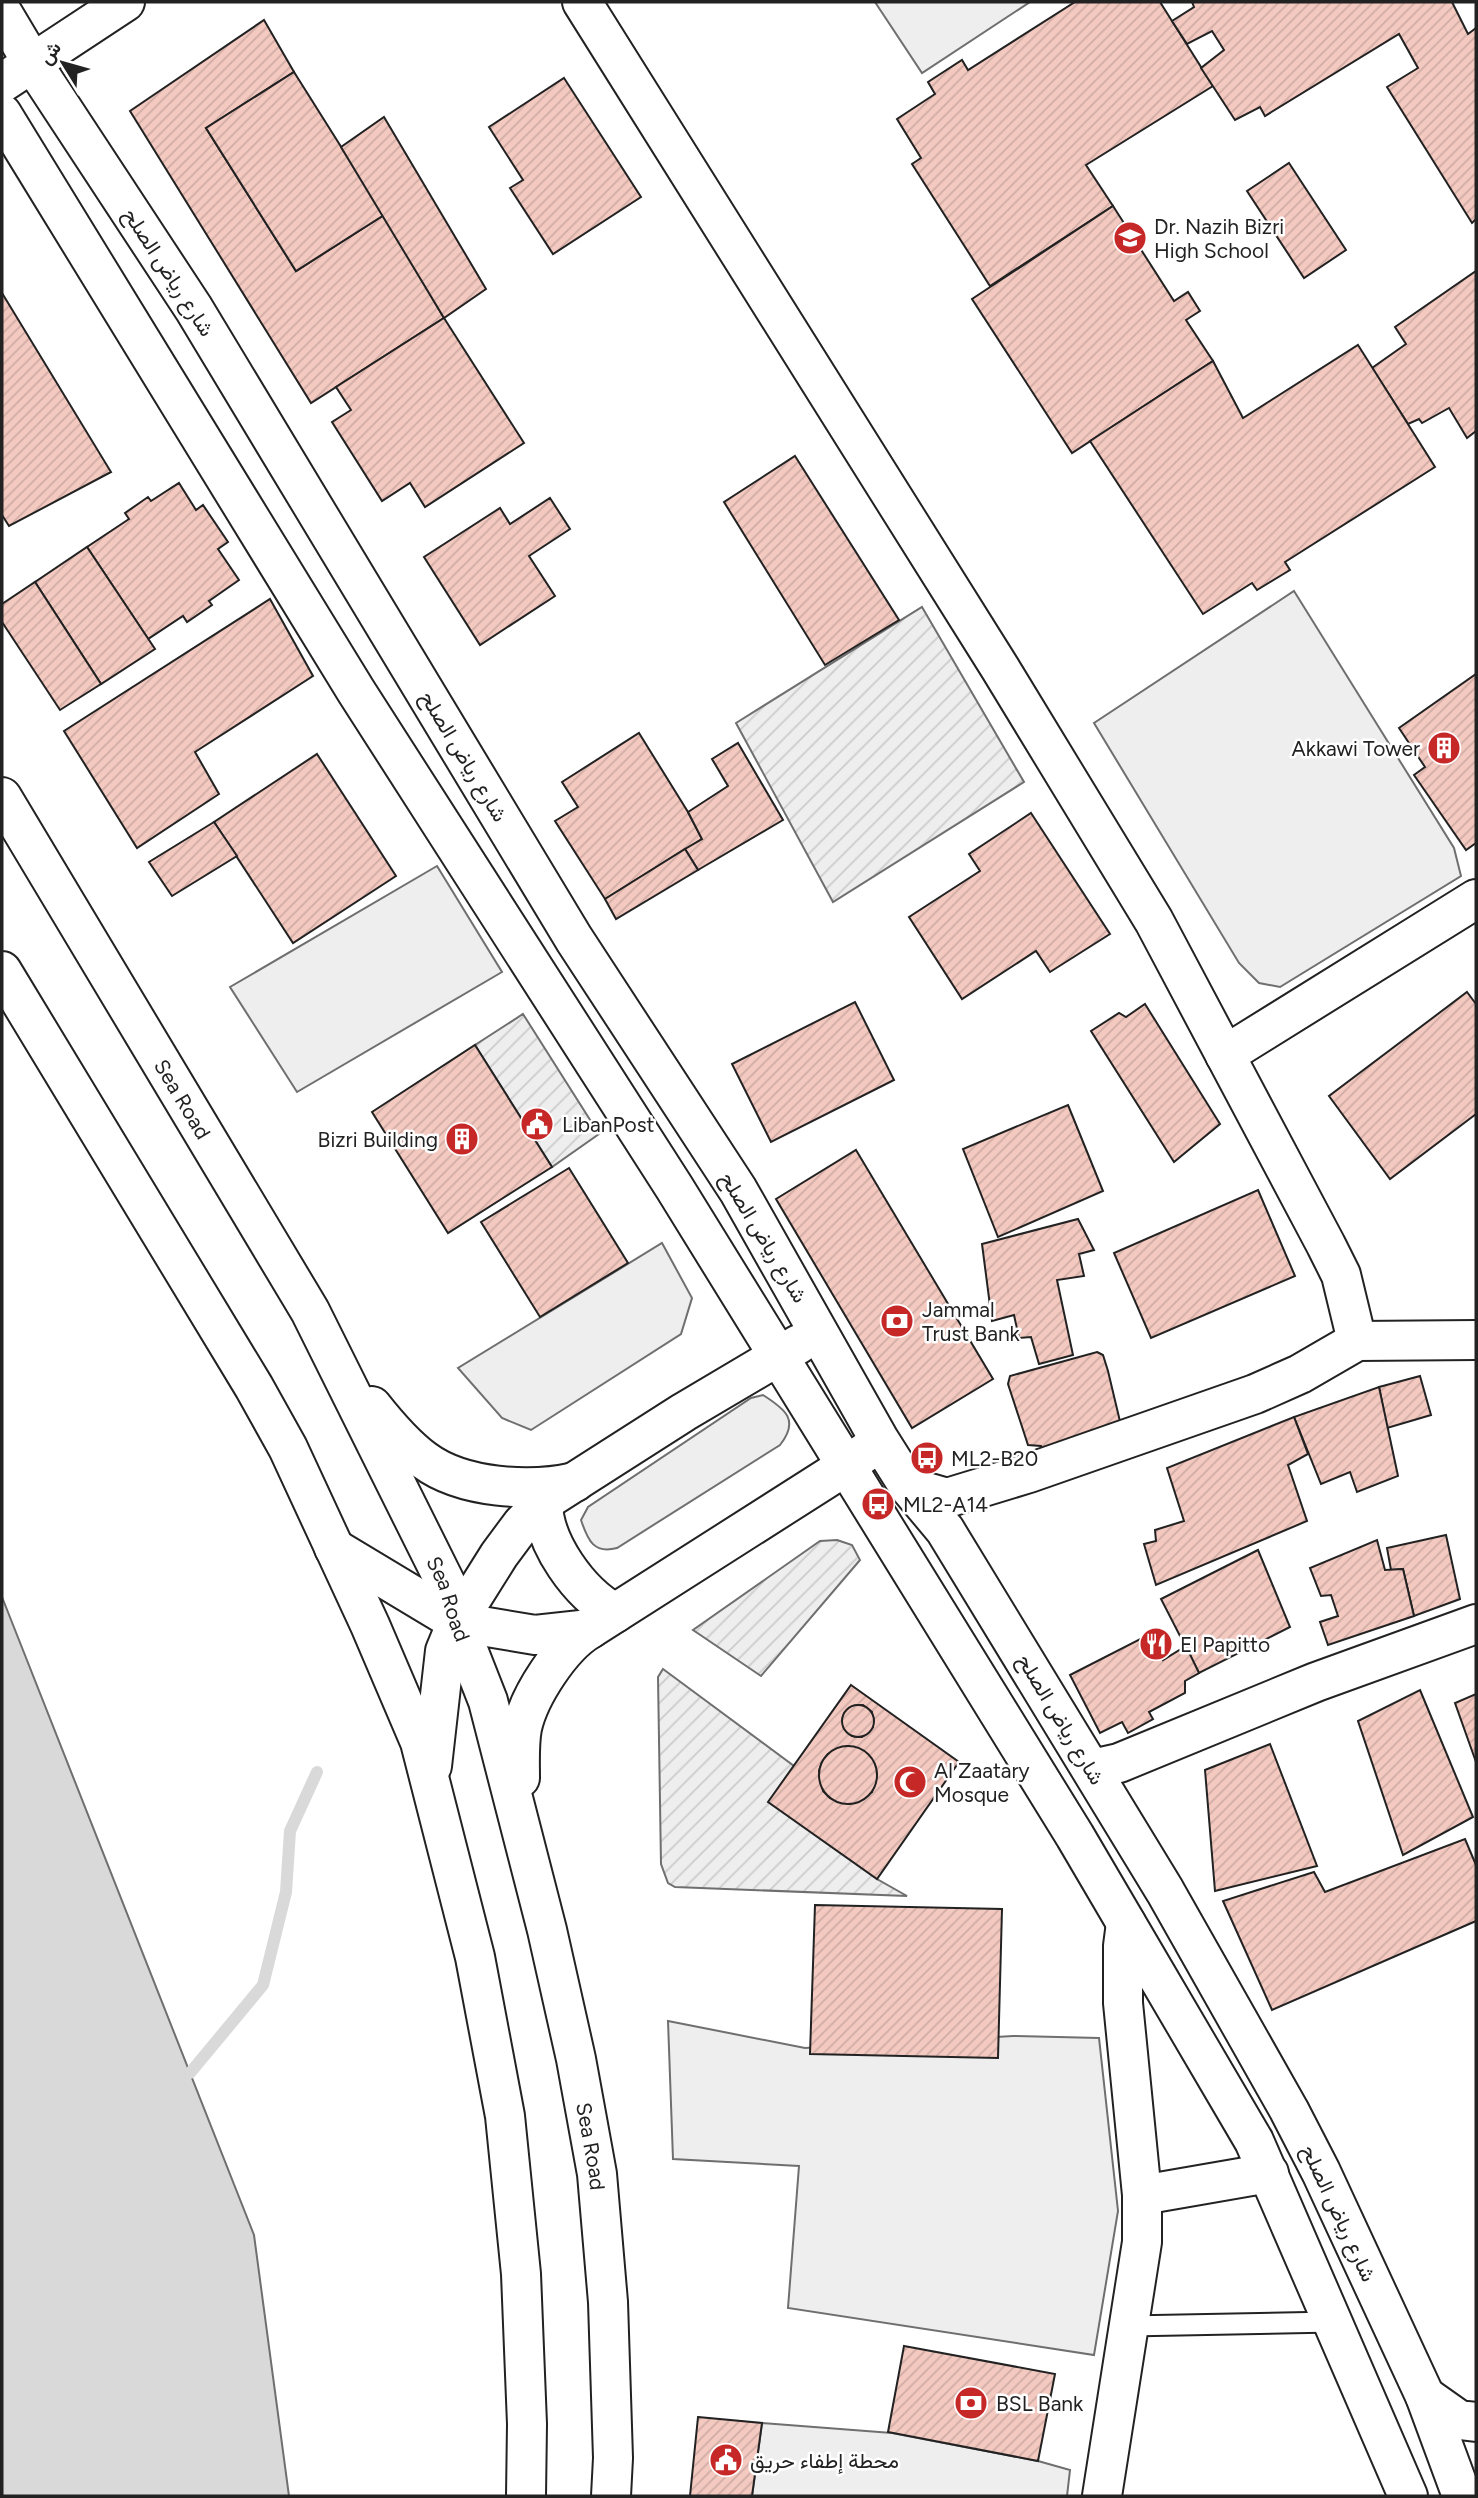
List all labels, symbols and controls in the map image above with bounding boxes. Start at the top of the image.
north arrow [28,28,98,98]
text: ش [34,37,66,69]
street label: شارع رياض الصلح [116,203,220,342]
place label: Dr. Nazih Bizri High School [1154,214,1284,263]
school or university icon: Dr. Nazih Bizri High School [1111,219,1149,257]
street label: شارع رياض الصلح [413,686,513,827]
building icon: Akkawi Tower [1425,729,1463,767]
place label: Akkawi Tower [1292,736,1420,761]
street label: Sea Road [149,1054,216,1143]
public building icon: LibanPost [518,1105,556,1143]
place label: LibanPost [562,1112,654,1137]
building icon: Bizri Building [443,1120,481,1158]
place label: Bizri Building [318,1127,438,1152]
street label: شارع رياض الصلح [713,1167,813,1308]
place label: Jammal Trust Bank [922,1297,1021,1346]
bank icon: Jammal Trust Bank [878,1302,916,1340]
bus stop icon: ML2-B20 [908,1439,946,1477]
place label: ML2-B20 [951,1446,1038,1471]
bus stop icon: ML2-A14 [859,1485,897,1523]
place label: ML2-A14 [903,1492,988,1517]
street label: Sea Road [422,1552,476,1645]
restaurant icon: El Papitto [1137,1625,1175,1663]
place label: El Papitto [1180,1632,1270,1657]
street label: شارع رياض الصلح [1010,1649,1110,1790]
place label: Al Zaatary Mosque [934,1758,1030,1807]
mosque icon: Al Zaatary Mosque [891,1763,929,1801]
street label: Sea Road [572,2100,611,2191]
street label: شارع رياض الصلح [1295,2141,1382,2286]
bank icon: BSL Bank [952,2384,990,2422]
place label: BSL Bank [996,2391,1084,2416]
public building icon: محطة إطفاء حريق [707,2441,745,2479]
place label: محطة إطفاء حريق [750,2448,899,2475]

